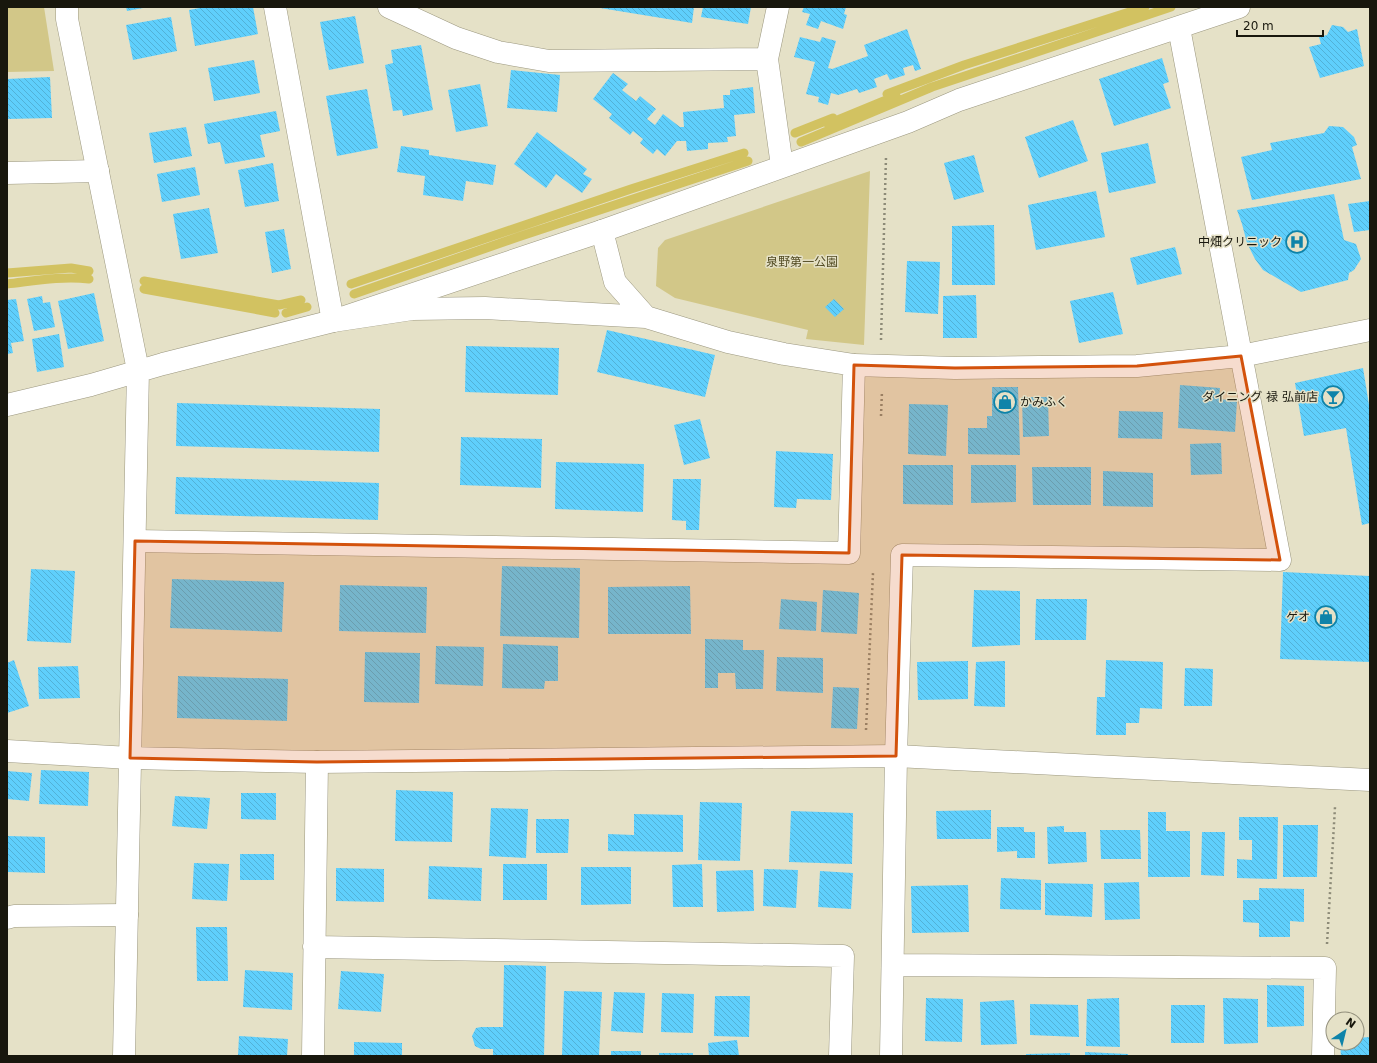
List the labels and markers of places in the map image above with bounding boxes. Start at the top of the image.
hospital icon: 中畑クリニック [1284,229,1310,255]
place label: 中畑クリニック [1198,235,1282,249]
bar icon: ダイニング 禄 弘前店 [1320,384,1346,410]
shop icon: かみふく [992,389,1018,415]
place label: ダイニング 禄 弘前店 [1202,390,1318,404]
place label: かみふく [1020,395,1068,409]
shop icon: ゲオ [1313,604,1339,630]
place label: ゲオ [1286,610,1310,624]

